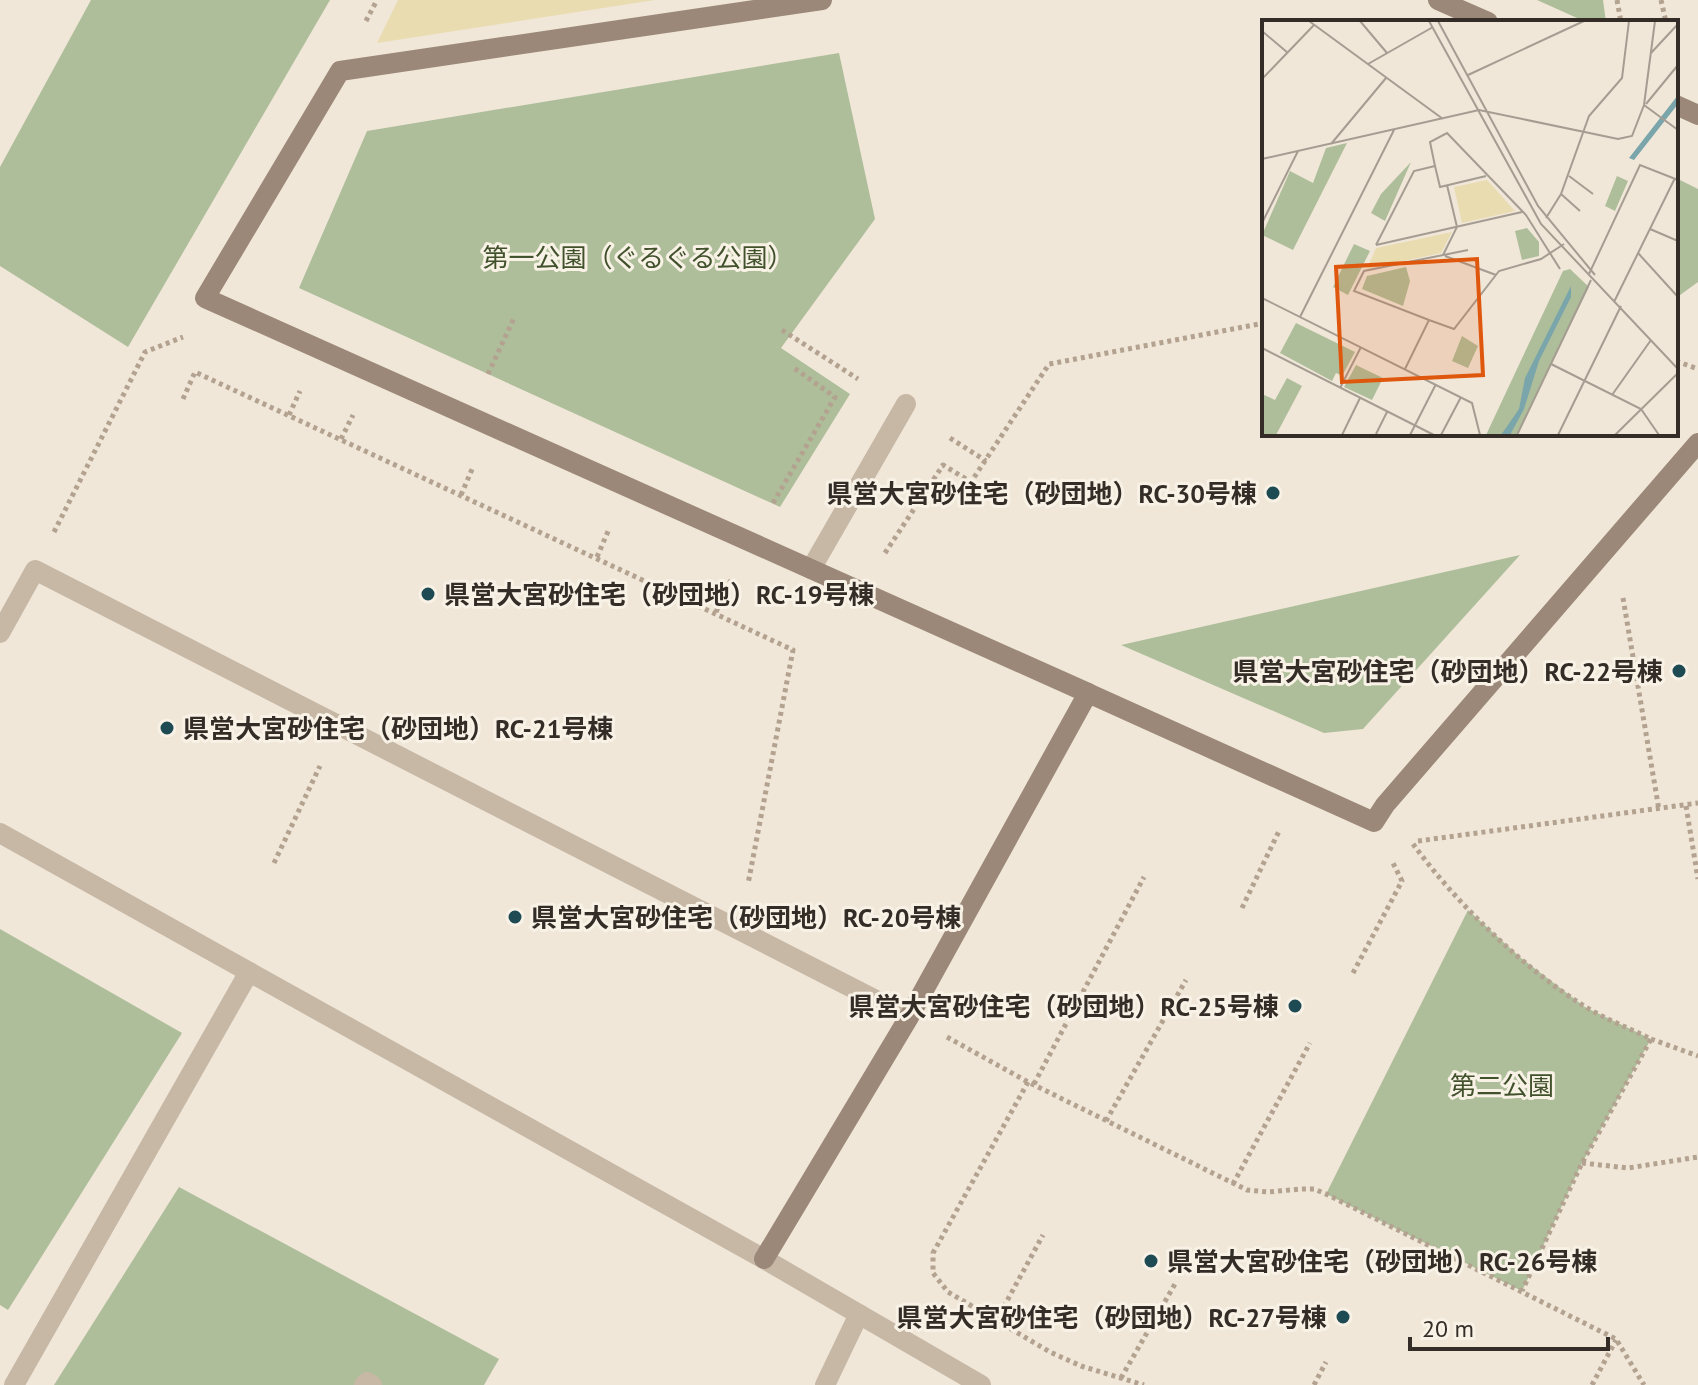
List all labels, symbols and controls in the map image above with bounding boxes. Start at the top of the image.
inset map [1262,20,1678,436]
park label: 第一公園（ぐるぐる公園） [483,241,793,274]
place label: 県営大宮砂住宅（砂団地）RC-30号棟 [827,477,1257,510]
marker: 県営大宮砂住宅（砂団地）RC-30号棟 [1264,484,1282,502]
place label: 県営大宮砂住宅（砂団地）RC-19号棟 [444,578,874,611]
marker: 県営大宮砂住宅（砂団地）RC-19号棟 [419,585,437,603]
place label: 県営大宮砂住宅（砂団地）RC-22号棟 [1233,655,1663,688]
marker: 県営大宮砂住宅（砂団地）RC-22号棟 [1670,662,1688,680]
place label: 県営大宮砂住宅（砂団地）RC-21号棟 [183,712,613,745]
marker: 県営大宮砂住宅（砂団地）RC-21号棟 [158,719,176,737]
place label: 県営大宮砂住宅（砂団地）RC-20号棟 [531,901,961,934]
marker: 県営大宮砂住宅（砂団地）RC-20号棟 [506,908,524,926]
place label: 県営大宮砂住宅（砂団地）RC-25号棟 [849,990,1279,1023]
marker: 県営大宮砂住宅（砂団地）RC-25号棟 [1286,997,1304,1015]
park label: 第二公園 [1450,1069,1554,1102]
place label: 県営大宮砂住宅（砂団地）RC-26号棟 [1167,1245,1597,1278]
marker: 県営大宮砂住宅（砂団地）RC-26号棟 [1142,1252,1160,1270]
place label: 県営大宮砂住宅（砂団地）RC-27号棟 [897,1301,1327,1334]
scale bar [1410,1301,1608,1351]
marker: 県営大宮砂住宅（砂団地）RC-27号棟 [1334,1308,1352,1326]
text: 20 m [1422,1313,1474,1344]

